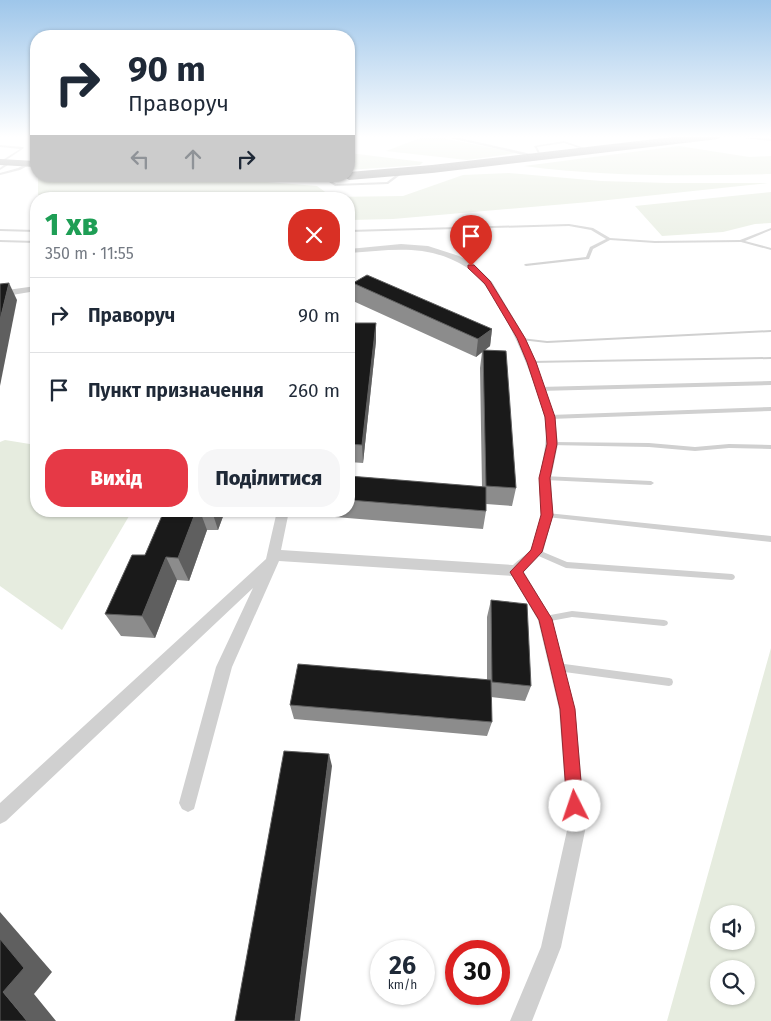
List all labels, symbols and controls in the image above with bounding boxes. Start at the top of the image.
text: 90 m [128,48,206,90]
icon: right [45,50,110,115]
text: Праворуч [128,90,229,117]
icon: left [126,145,154,173]
icon: ahead [179,145,207,173]
icon: right [232,145,260,173]
text: 1 хв [45,207,98,243]
button: close [288,209,340,261]
pin [450,215,492,266]
icon: arrive [457,222,485,250]
text: 350 m · 11:55 [45,244,134,263]
icon: right [45,301,73,329]
text: Праворуч [88,304,175,327]
text: 90 m [298,304,340,327]
icon: arrive [45,376,73,404]
text: Пункт призначення [88,379,264,402]
text: 260 m [289,379,340,402]
button: Вихід [45,449,188,507]
button: Поділитися [198,449,340,507]
position arrow [548,779,600,831]
map controls [710,905,755,1005]
button: sound [710,905,755,950]
speed limit sign: 30 [445,940,510,1005]
text: 26 [389,951,416,981]
button: search [710,960,755,1005]
text: km/h [388,978,417,992]

